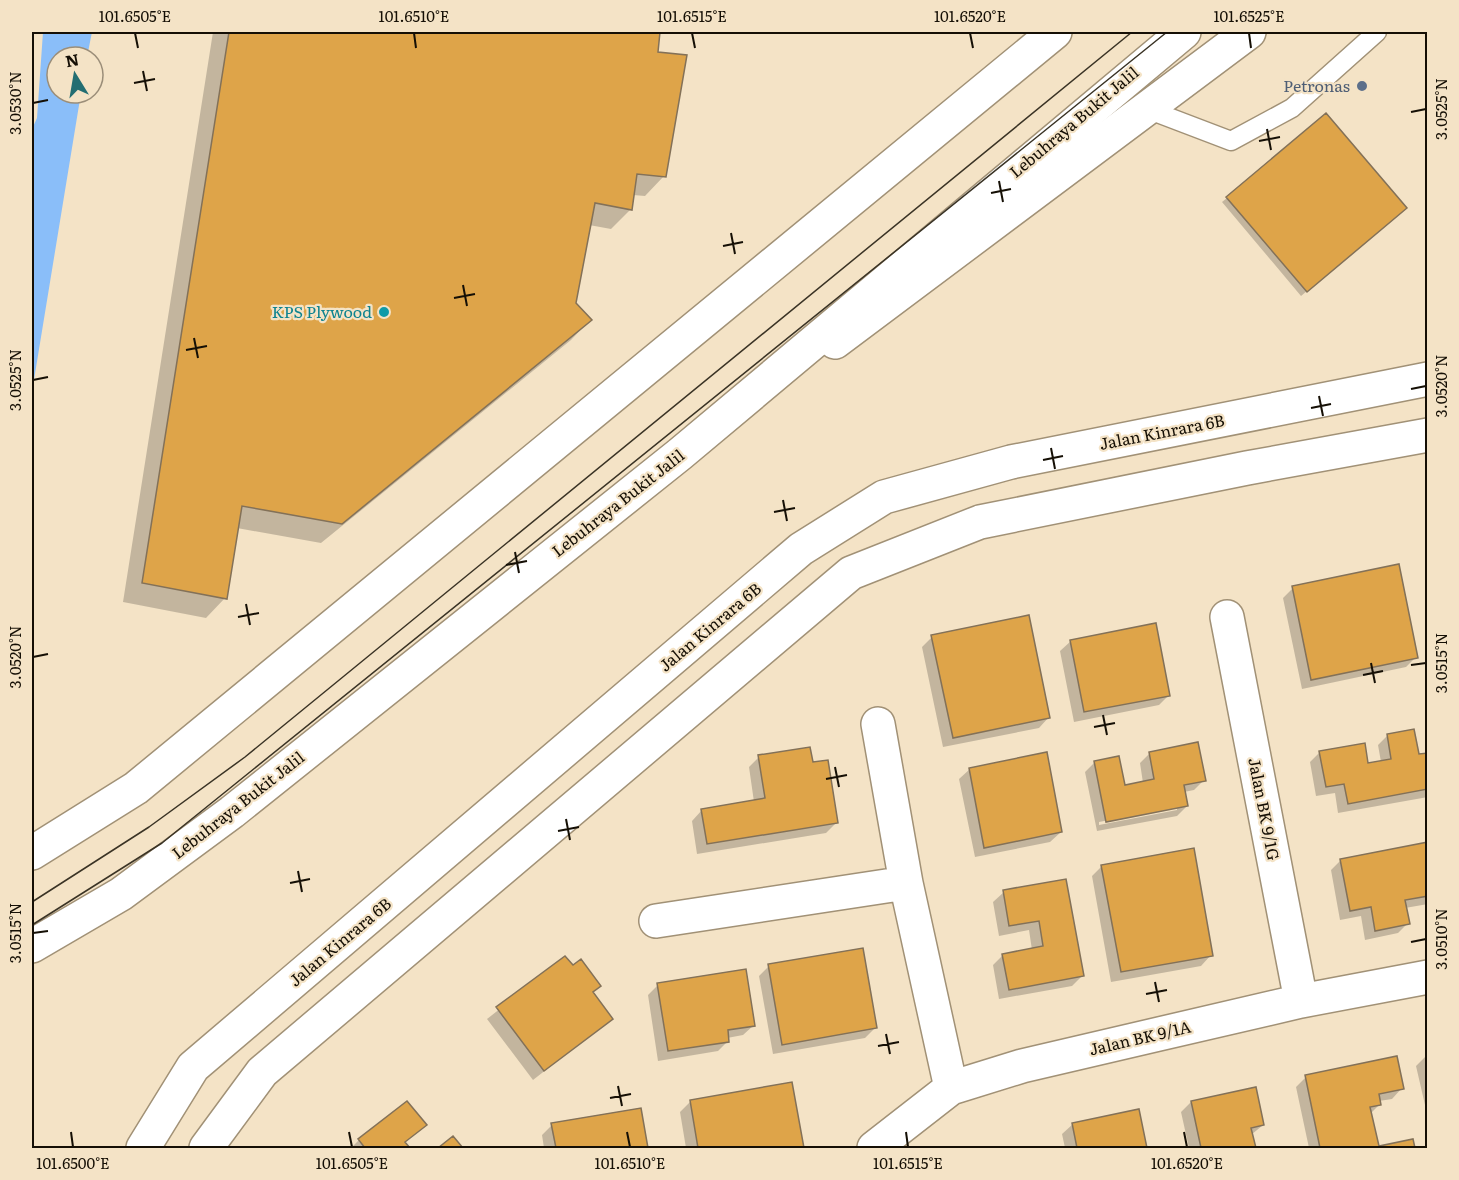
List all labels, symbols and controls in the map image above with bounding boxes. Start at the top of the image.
text: 101.6505°E [99,4,171,27]
text: 101.6510°E [379,4,449,27]
text: 101.6515°E [657,4,727,27]
text: 101.6520°E [934,4,1006,27]
text: 101.6525°E [1213,4,1285,27]
north arrow [45,45,105,105]
text: N [63,46,81,72]
street label: Lebuhraya Bukit Jalil [1003,60,1143,183]
text: 3.0530°N [3,71,26,135]
place label: Petronas [1283,73,1350,97]
text: 3.0525°N [1429,78,1452,140]
marker: Petronas [1355,79,1369,93]
place label: KPS Plywood [272,299,372,323]
marker: KPS Plywood [377,305,391,319]
text: 3.0525°N [3,349,26,411]
text: 3.0520°N [1429,354,1452,418]
street label: Jalan Kinrara 6B [1097,407,1226,455]
street label: Lebuhraya Bukit Jalil [546,443,689,562]
street label: Jalan Kinrara 6B [653,576,766,676]
text: 3.0520°N [3,625,26,689]
text: 3.0515°N [1429,633,1452,693]
street label: Lebuhraya Bukit Jalil [166,745,309,864]
street label: Jalan BK 9/1G [1243,755,1287,862]
street label: Jalan Kinrara 6B [283,891,396,991]
text: 3.0515°N [3,903,26,963]
text: 3.0510°N [1429,908,1452,970]
street label: Jalan BK 9/1A [1086,1014,1193,1060]
text: 101.6500°E [36,1151,110,1174]
text: 101.6505°E [316,1151,388,1174]
text: 101.6510°E [595,1151,665,1174]
text: 101.6515°E [873,1151,943,1174]
text: 101.6520°E [1151,1151,1223,1174]

